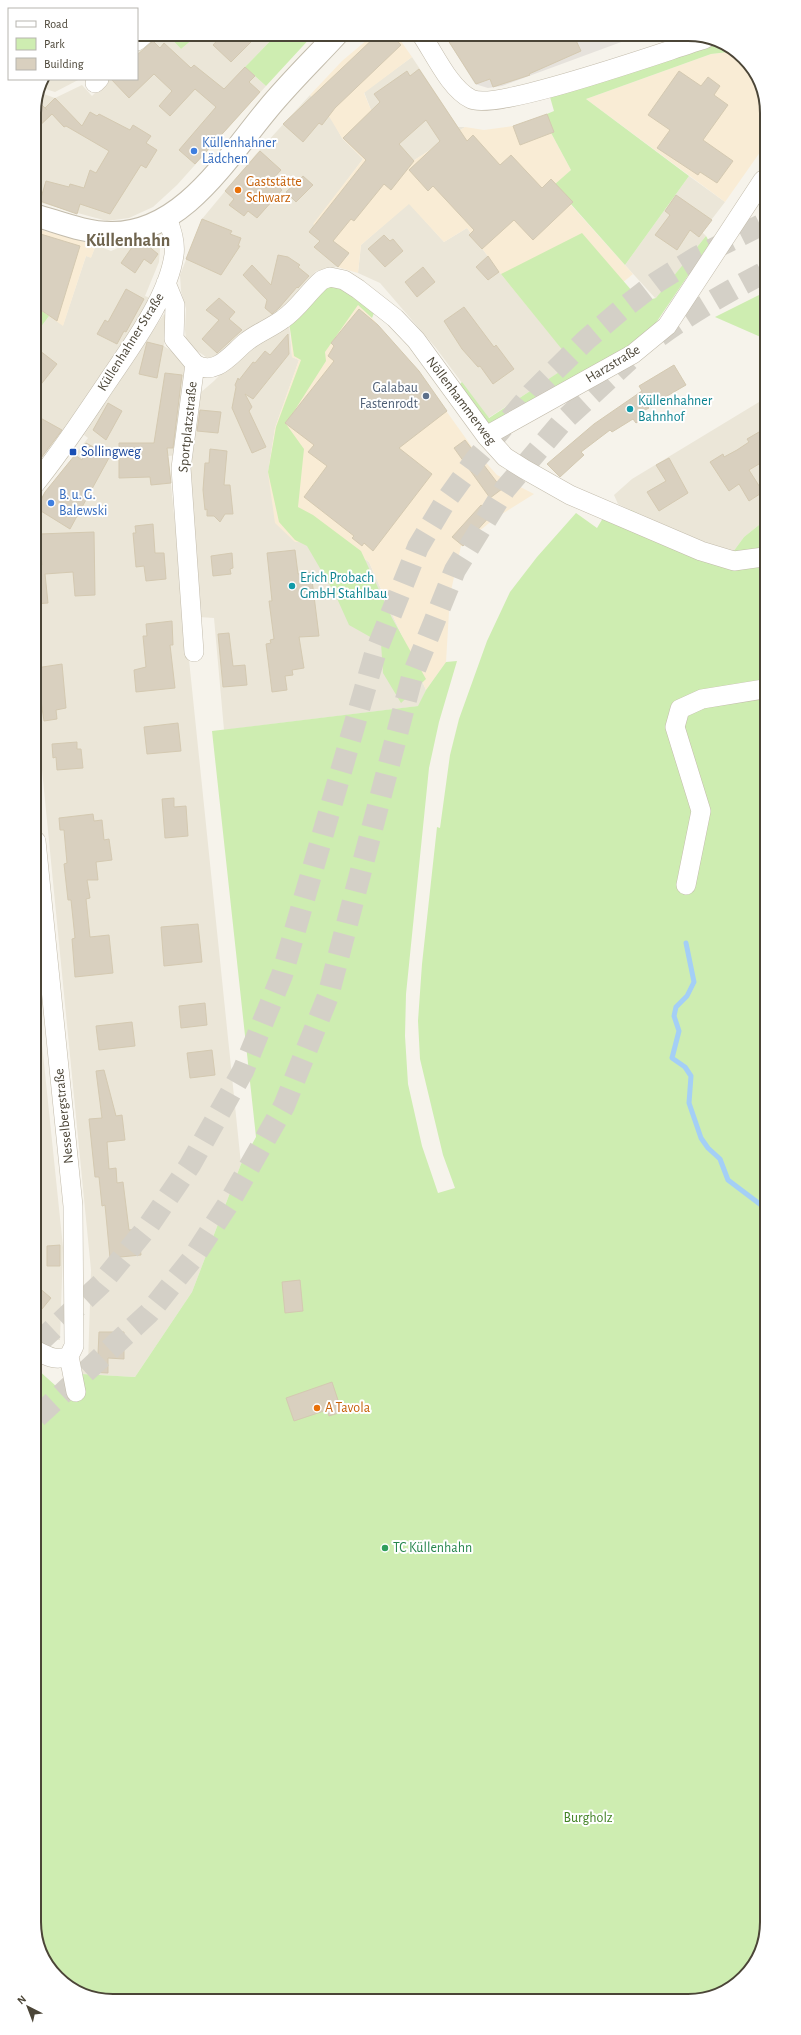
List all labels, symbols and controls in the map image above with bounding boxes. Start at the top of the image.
legend [8,8,138,80]
text: Road [44,18,68,30]
text: Park [44,38,65,50]
text: Building [44,58,84,70]
place label: Küllenhahner Lädchen [202,136,277,166]
marker: Küllenhahner Lädchen [189,146,199,156]
place label: Gaststätte Schwarz [246,175,302,205]
marker: Gaststätte Schwarz [233,185,243,195]
district label: Küllenhahn [86,232,170,250]
street label: Küllenhahner Straße [95,291,167,393]
street label: Harzstraße [583,342,643,386]
street label: Nöllenhammerweg [423,354,499,448]
street label: Sportplatzstraße [176,381,200,473]
place label: Galabau Fastenrodt [360,381,419,411]
marker: Galabau Fastenrodt [421,391,431,401]
place label: Küllenhahner Bahnhof [638,394,713,424]
marker: Küllenhahner Bahnhof [625,404,635,414]
place label: Sollingweg [81,445,141,459]
marker: Sollingweg [68,447,78,457]
place label: B. u. G. Balewski [59,488,107,518]
marker: B. u. G. Balewski [46,498,56,508]
place label: Erich Probach GmbH Stahlbau [300,571,387,601]
marker: Erich Probach GmbH Stahlbau [287,581,297,591]
street label: Nesselbergstraße [52,1068,76,1164]
place label: A Tavola [325,1401,371,1415]
marker: A Tavola [312,1403,322,1413]
place label: TC Küllenhahn [393,1541,472,1555]
marker: TC Küllenhahn [380,1543,390,1553]
park label: Burgholz [563,1811,613,1825]
north arrow [8,1987,48,2027]
text: N [15,1993,28,2007]

